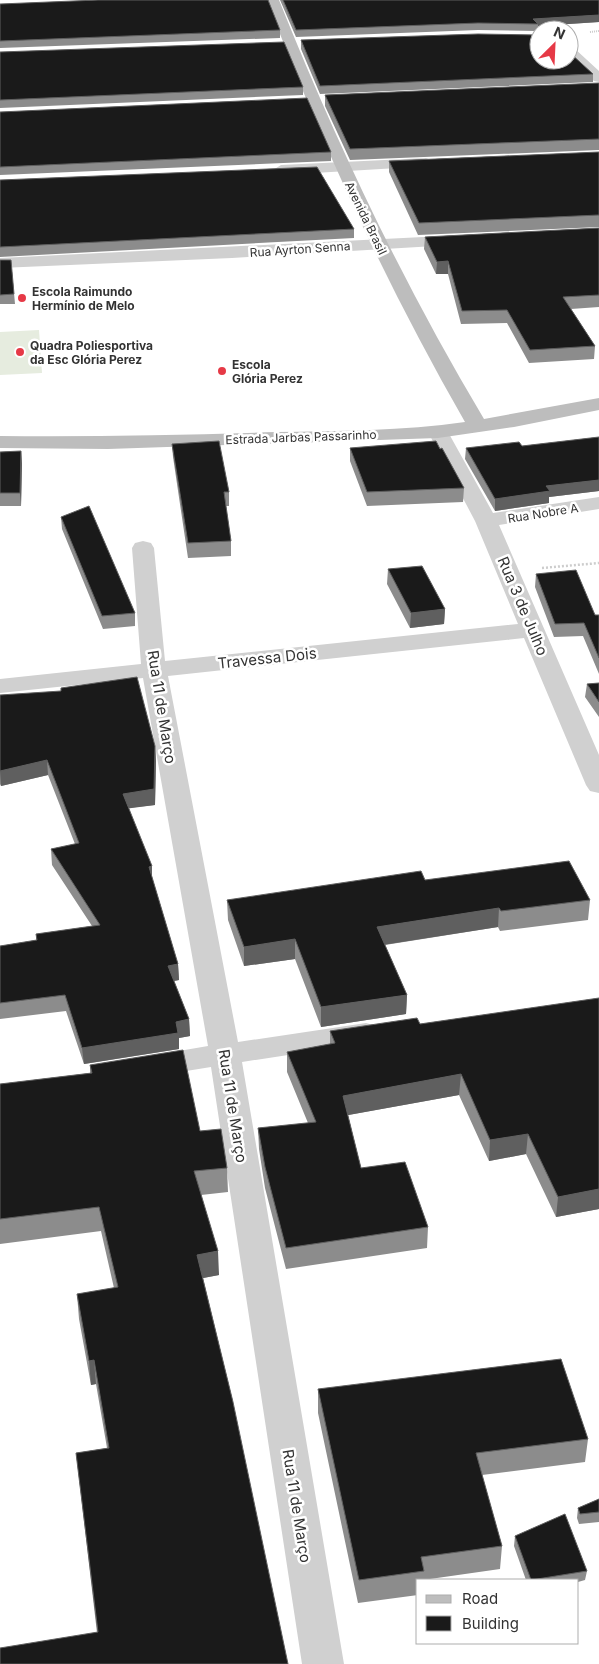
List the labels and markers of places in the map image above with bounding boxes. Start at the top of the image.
place label: Escola Raimundo Hermínio de Melo [32,284,135,313]
marker: Escola Raimundo Hermínio de Melo [16,292,28,304]
place label: Quadra Poliesportiva da Esc Glória Perez [30,338,153,367]
marker: Quadra Poliesportiva da Esc Glória Perez [14,346,26,358]
place label: Escola Glória Perez [232,357,303,386]
marker: Escola Glória Perez [216,365,228,377]

